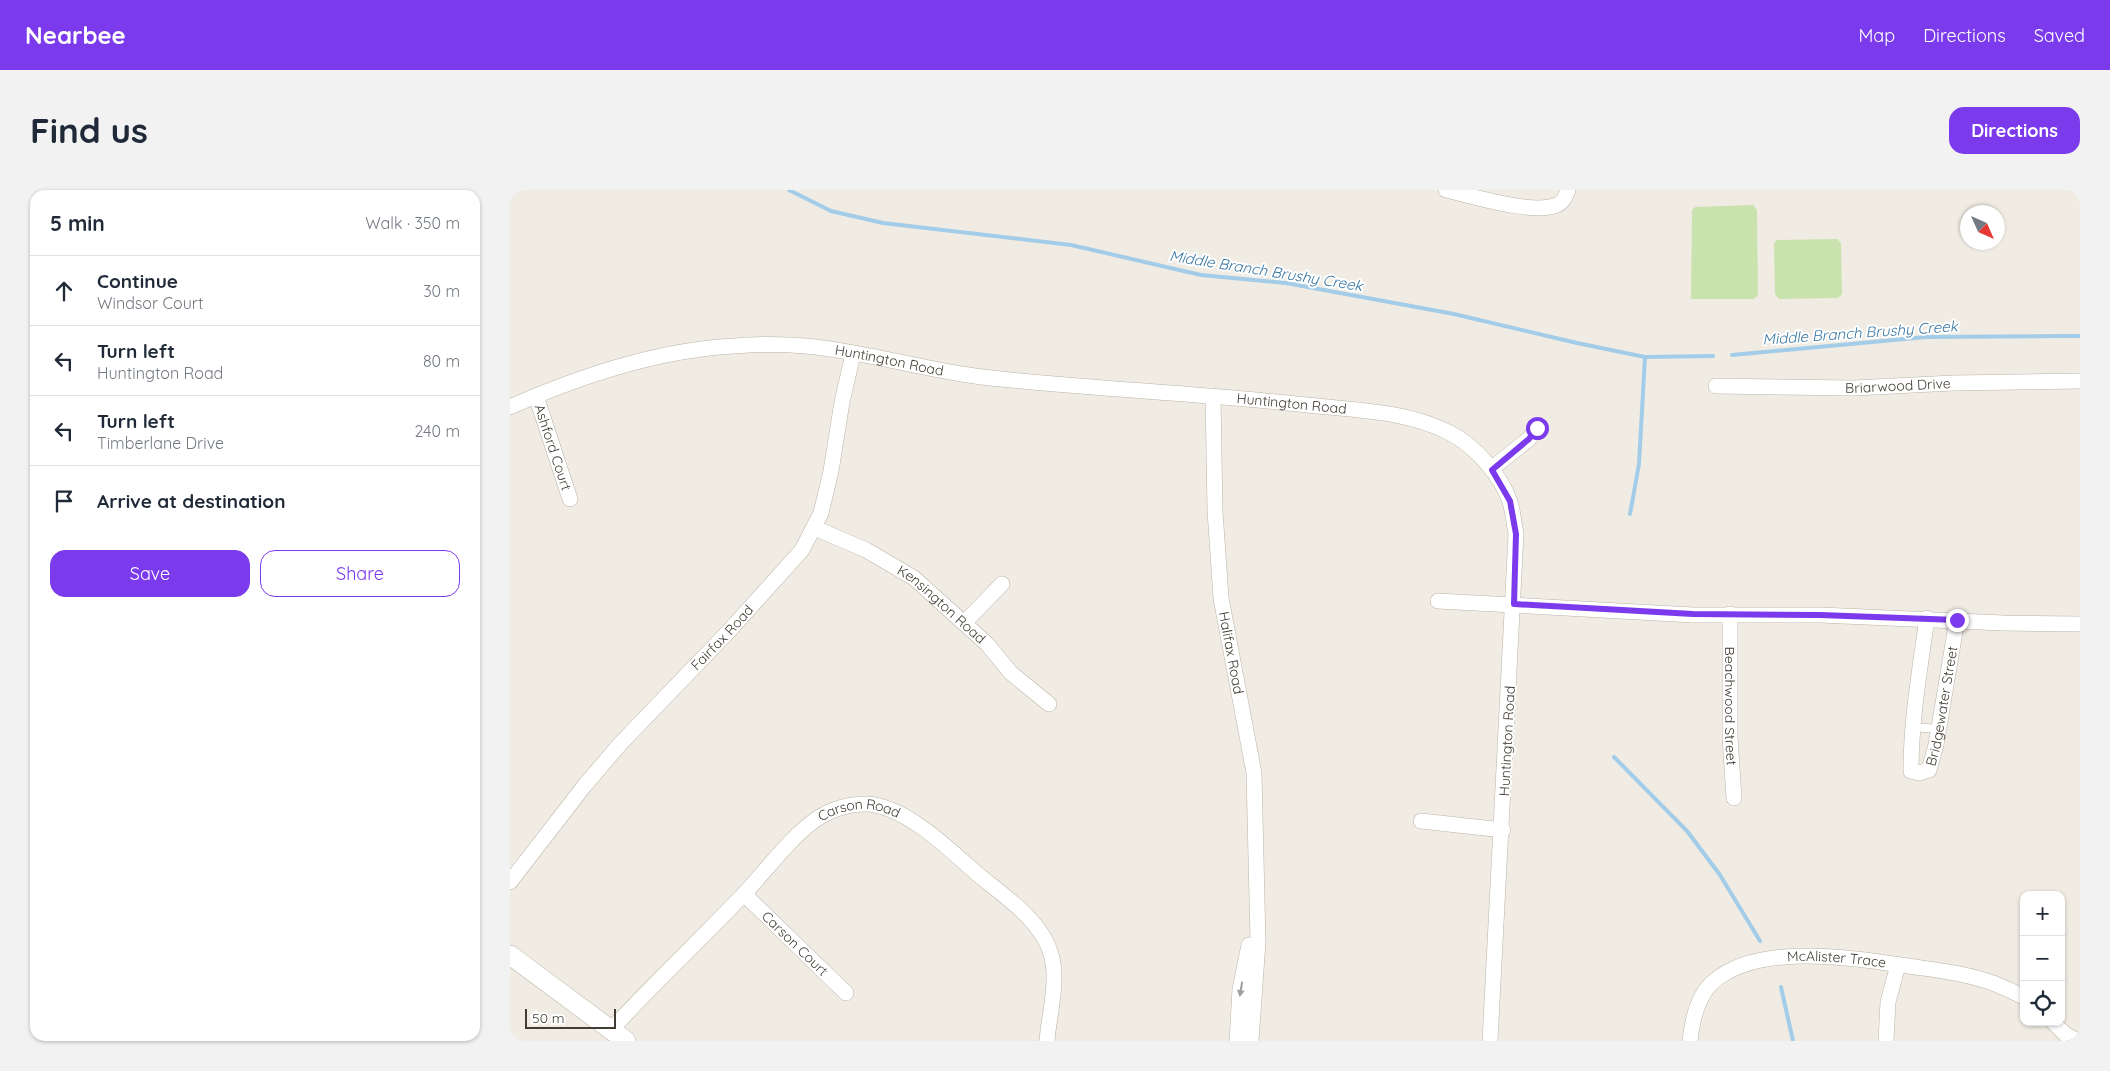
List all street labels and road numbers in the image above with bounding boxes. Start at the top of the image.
street label: Huntington Road [834,341,945,380]
street label: Briarwood Drive [1845,374,1951,397]
street label: Huntington Road [1236,389,1347,418]
street label: Ashford Court [530,402,576,493]
street label: Kensington Road [894,561,989,647]
street label: Fairfax Road [687,601,757,674]
street label: Halifax Road [1215,610,1248,696]
street label: Bridgewater Street [1922,644,1962,768]
street label: Beachwood Street [1721,647,1741,766]
street label: Huntington Road [1495,685,1519,797]
street label: Carson Road [814,795,903,825]
street label: Carson Court [758,907,832,980]
street label: McAlister Trace [1787,947,1887,972]

